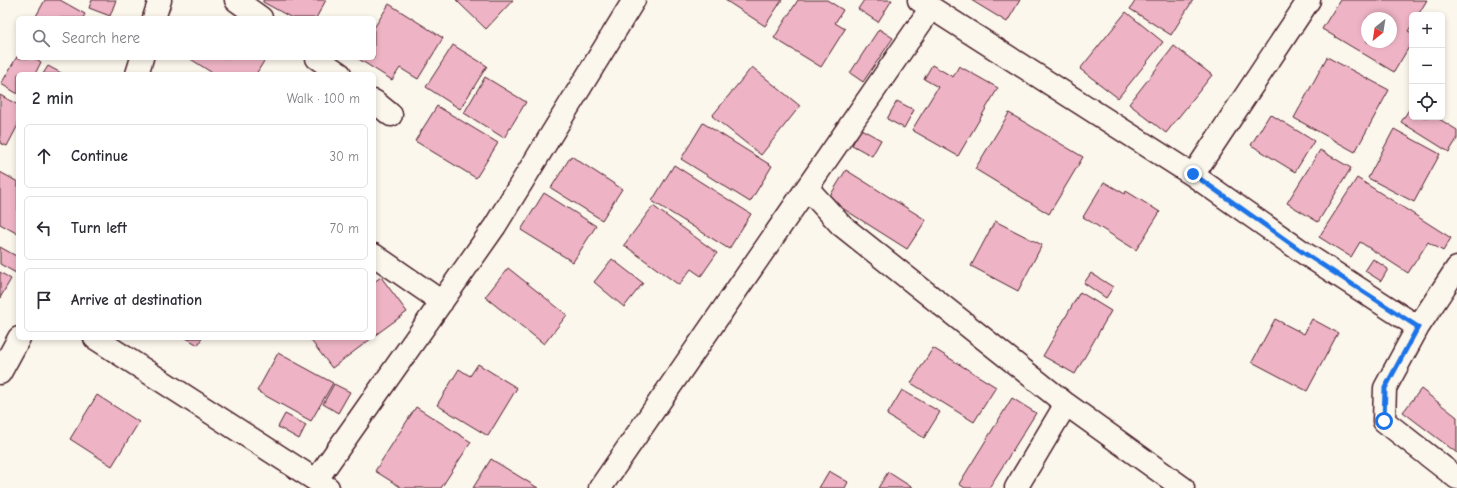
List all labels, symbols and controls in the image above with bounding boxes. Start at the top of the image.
north arrow [1361,12,1397,48]
map controls [1409,12,1445,120]
button: + [1409,12,1445,48]
search box [16,16,376,60]
icon: search [30,27,52,49]
text: Search here [62,29,140,47]
button: − [1409,48,1445,84]
button: locate [1409,84,1445,120]
text: 2 min [32,89,73,108]
text: Walk · 100 m [287,91,360,106]
icon: ahead [33,145,55,167]
text: Continue [71,147,128,165]
text: 30 m [329,149,359,164]
route end [1184,165,1202,183]
icon: left [33,217,55,239]
text: Turn left [71,219,127,237]
text: 70 m [330,221,359,236]
icon: arrive [33,289,55,311]
text: Arrive at destination [71,291,202,309]
route start [1375,412,1393,430]

